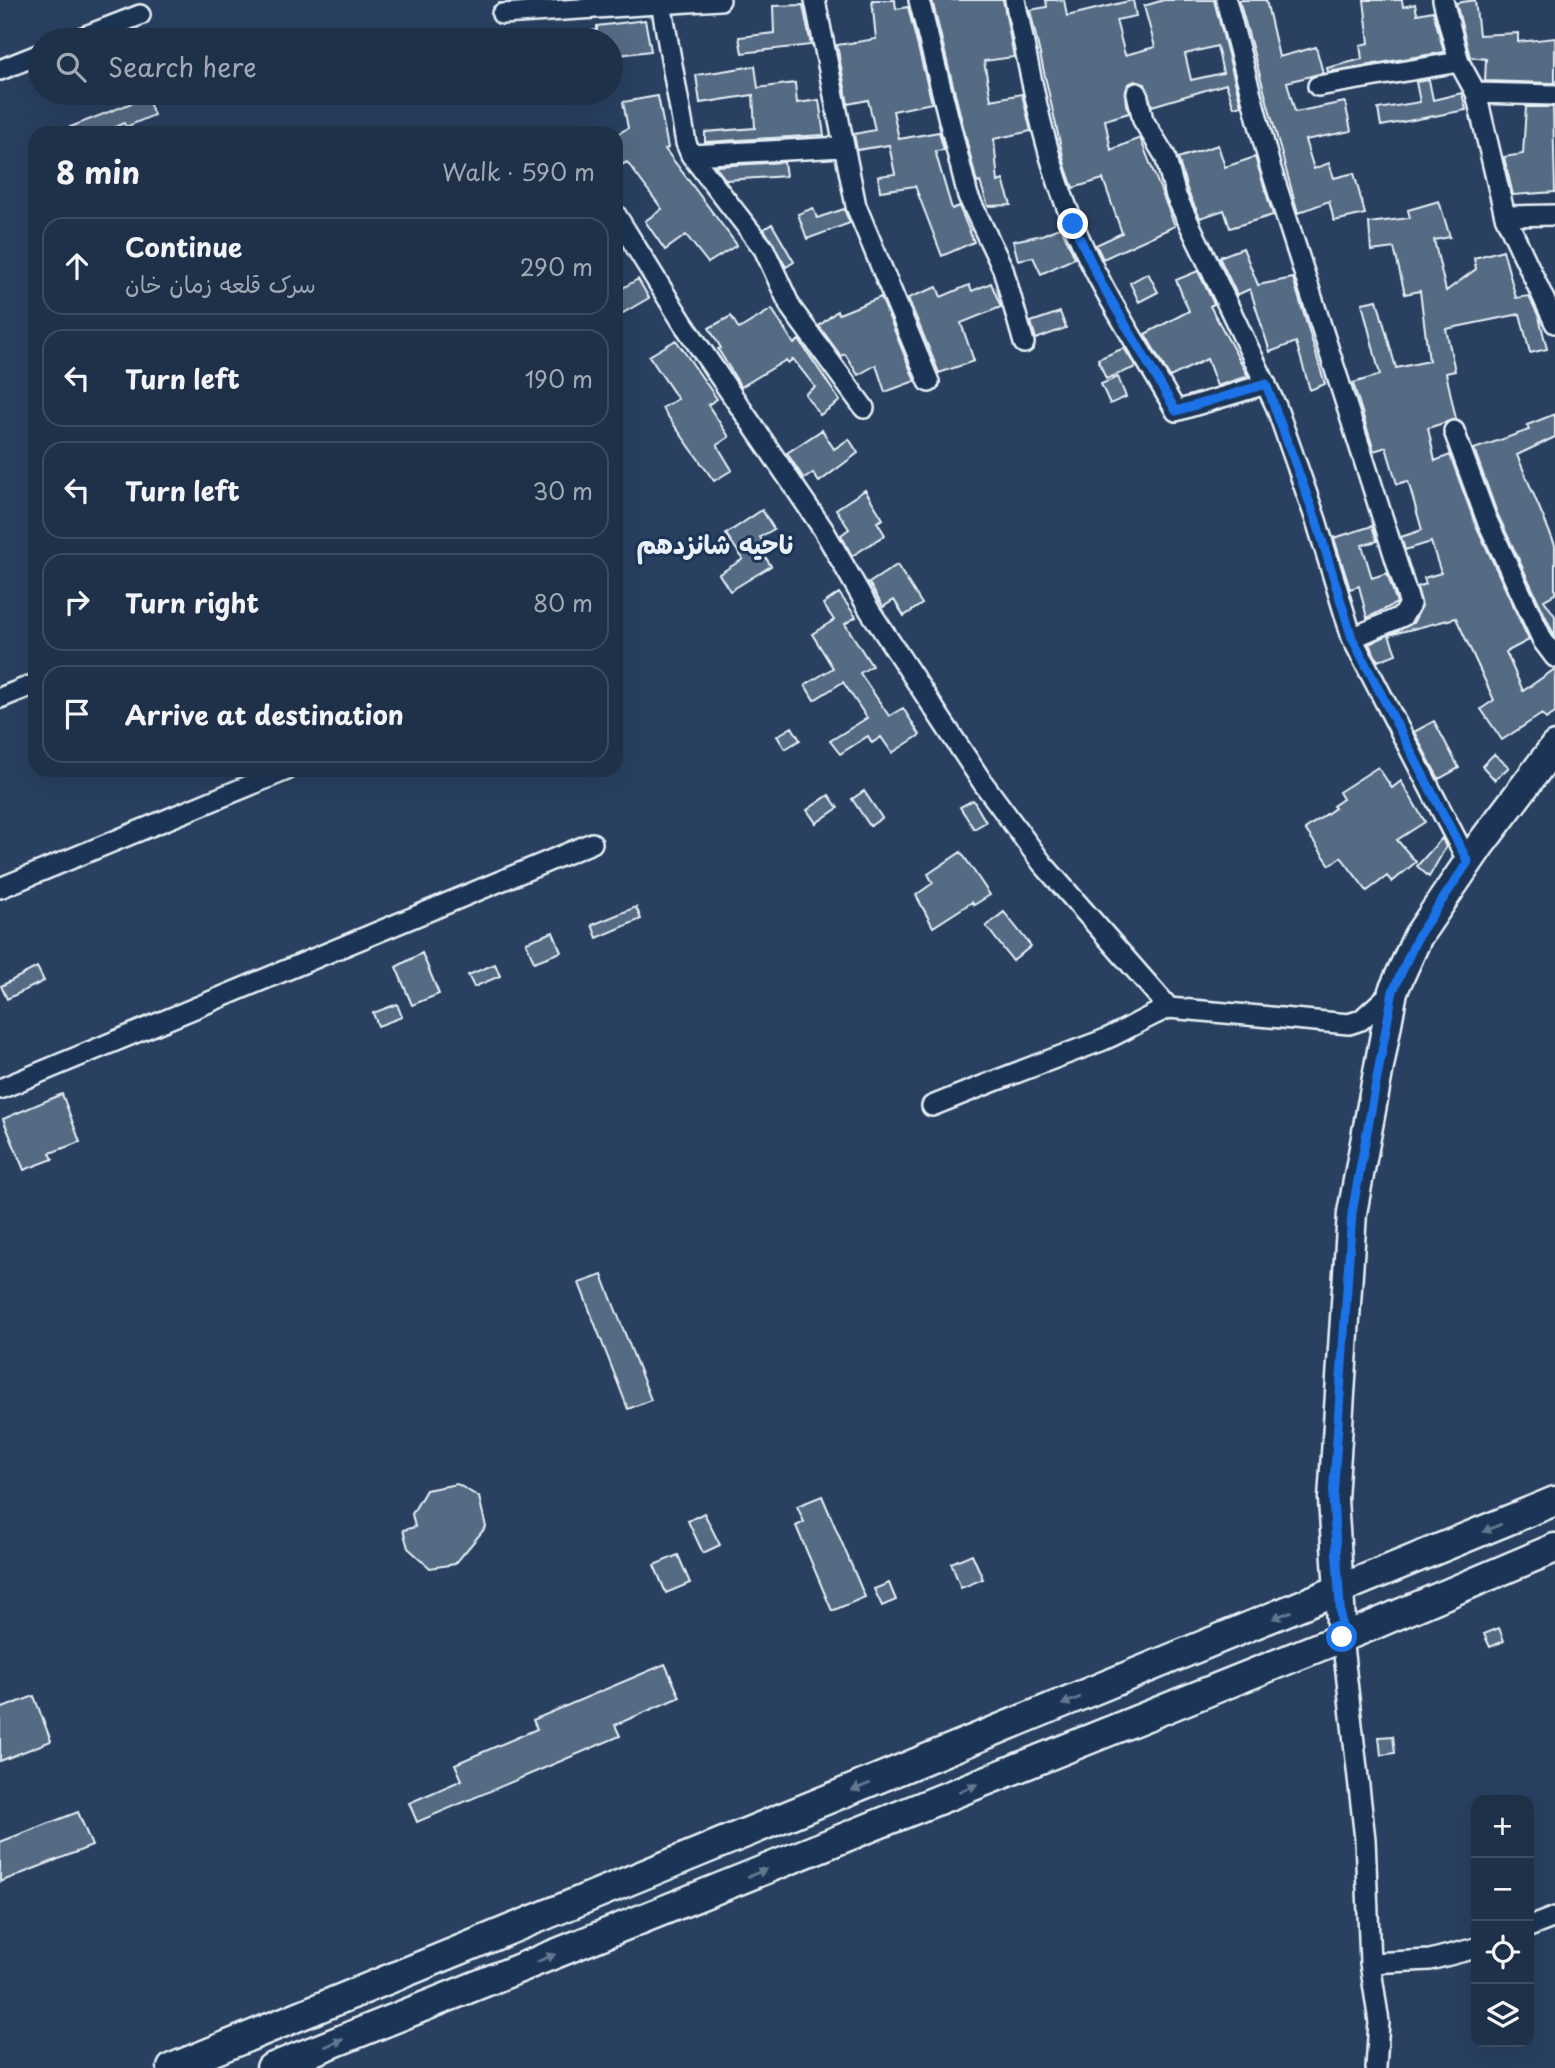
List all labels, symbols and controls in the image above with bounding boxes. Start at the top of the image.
search box [28,28,623,105]
text: Search here [108,47,257,86]
icon: search [52,48,90,86]
text: 8 min [56,149,140,194]
text: Walk · 590 m [442,154,595,189]
route end [1057,208,1088,239]
text: Continue [125,227,242,266]
icon: ahead [58,247,96,285]
text: 290 m [520,249,593,284]
text: سرک قلعه زمان خان [125,266,316,301]
icon: left [58,359,96,397]
text: Turn left [125,359,240,398]
text: 190 m [525,361,593,396]
icon: left [58,471,96,509]
text: Turn left [125,471,240,510]
text: 30 m [532,473,593,508]
district label: ناحیه شانزدهم [637,524,793,565]
icon: right [58,583,96,621]
text: Turn right [125,583,259,622]
text: 80 m [533,585,593,620]
icon: arrive [58,695,96,733]
text: Arrive at destination [125,695,404,734]
one-way arrow [1481,1522,1502,1533]
one-way arrow [1271,1609,1292,1620]
route start [1326,1621,1357,1652]
one-way arrow [1060,1695,1081,1706]
one-way arrow [850,1781,871,1792]
one-way arrow [957,1782,978,1793]
map controls [1471,1795,1534,2047]
button: + [1471,1795,1534,1858]
button: − [1471,1858,1534,1921]
one-way arrow [746,1867,767,1878]
button: locate [1471,1921,1534,1984]
one-way arrow [535,1952,556,1963]
button: layers [1471,1984,1534,2047]
one-way arrow [324,2037,345,2048]

